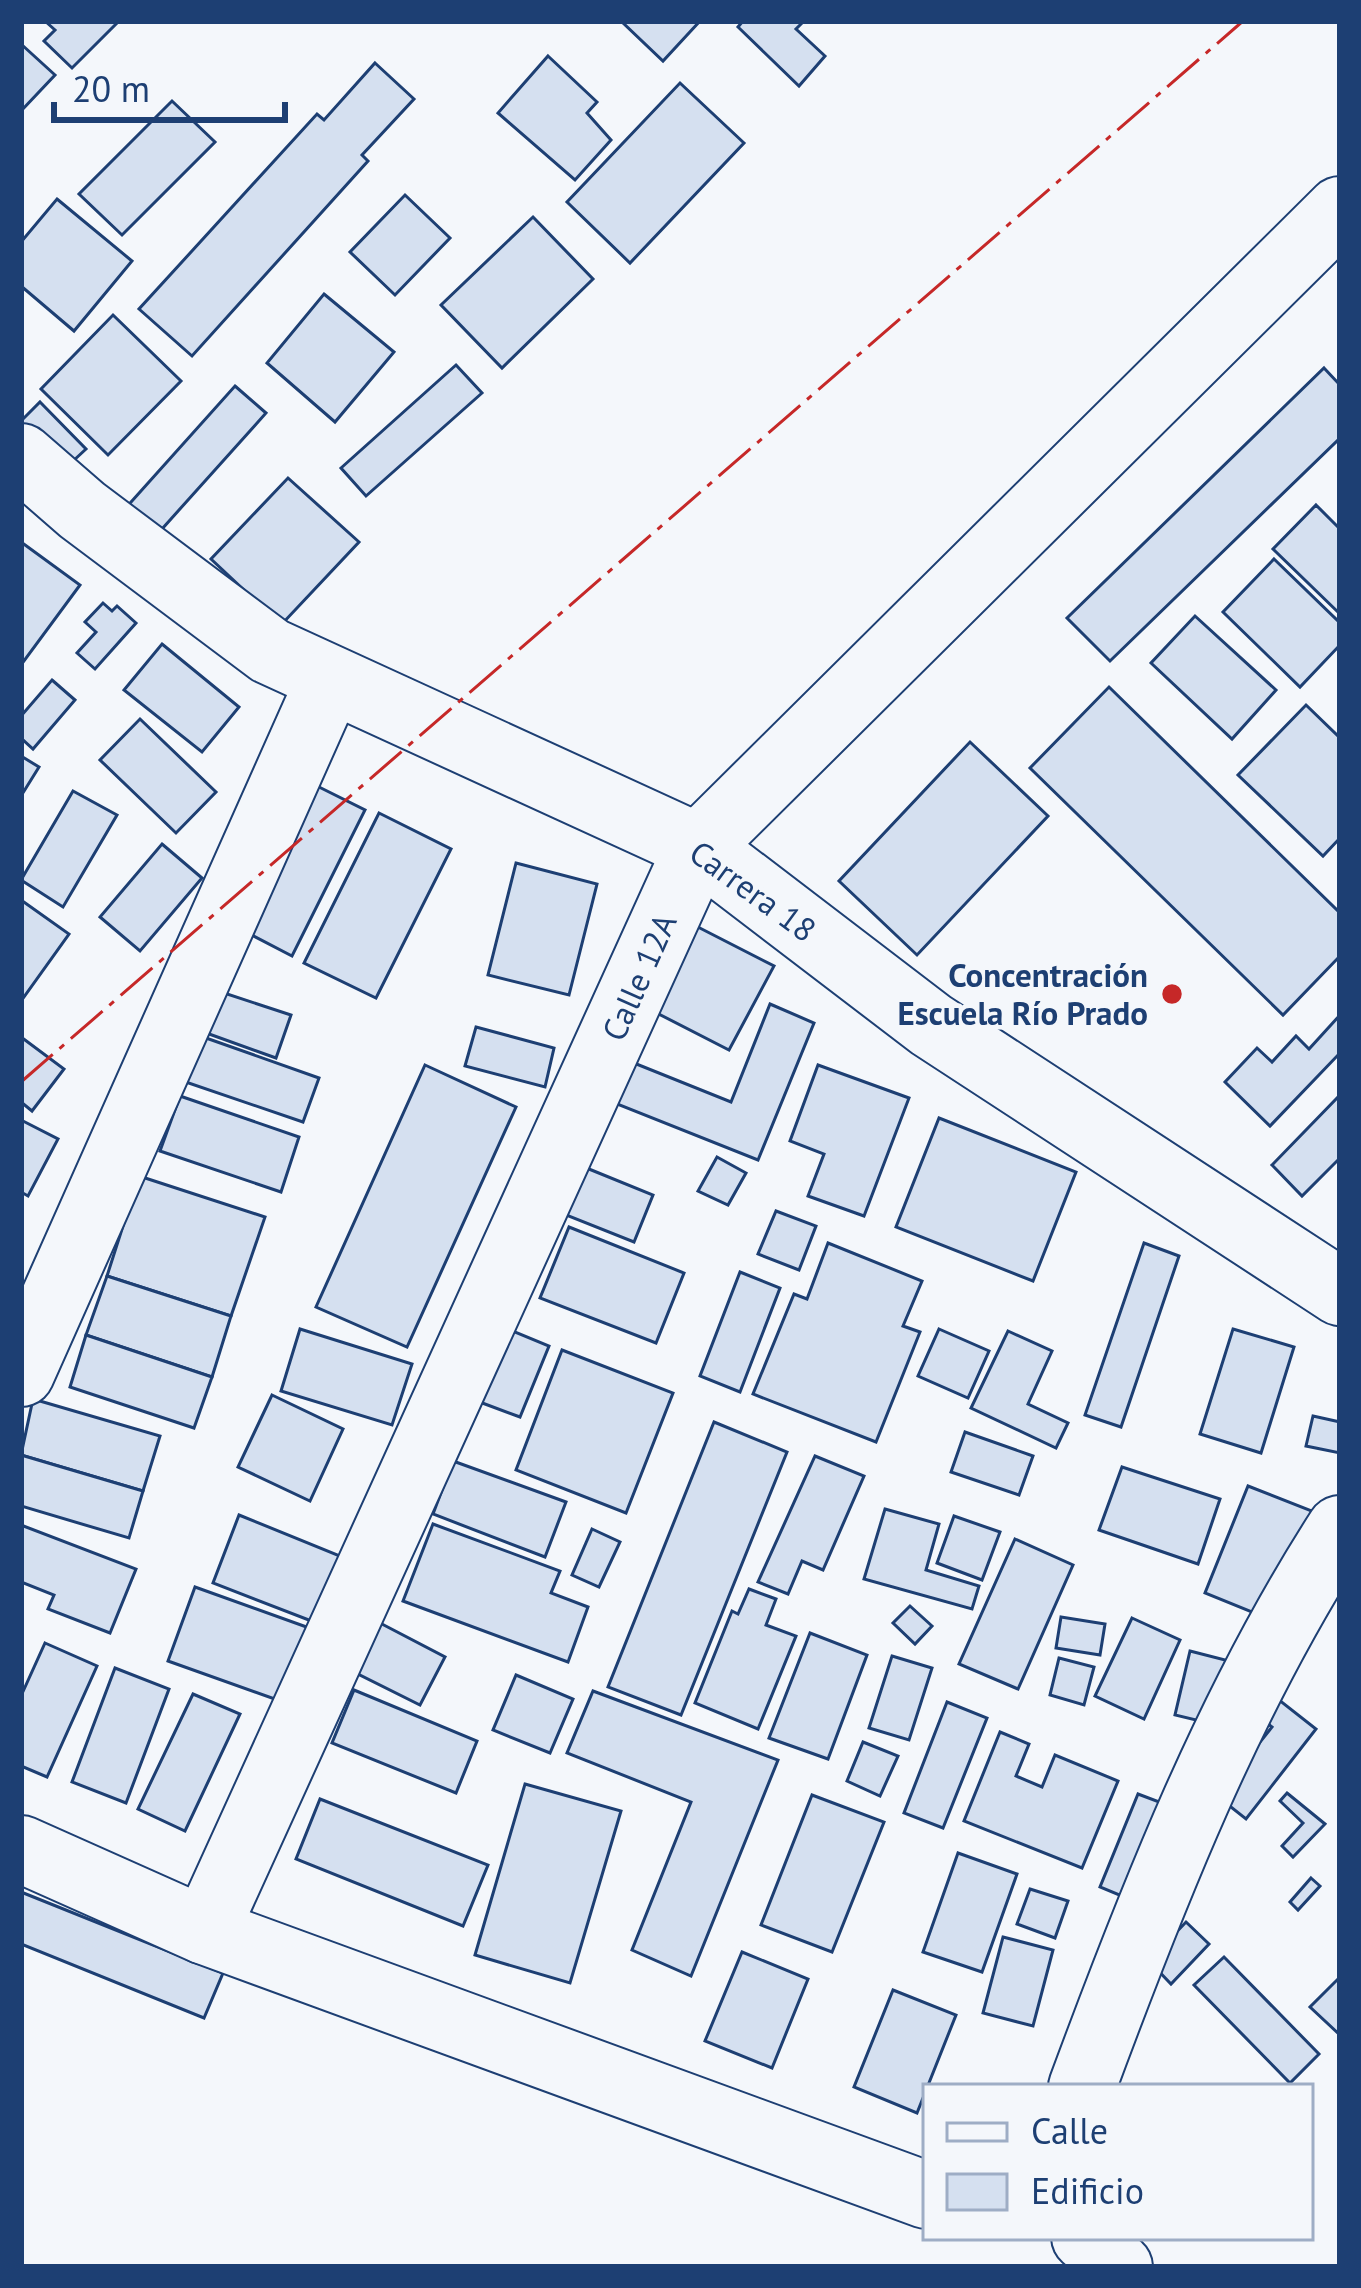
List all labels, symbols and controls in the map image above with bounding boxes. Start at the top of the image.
scale bar [54,48,285,122]
text: 20 m [72,65,150,112]
street label: Carrera 18 [682,830,825,951]
street label: Calle 12A [591,906,686,1047]
place label: Concentración Escuela Río Prado [897,953,1148,1034]
marker: Concentración Escuela Río Prado [1159,981,1185,1007]
legend [923,2084,1313,2240]
text: Calle [1031,2107,1108,2154]
text: Edificio [1031,2167,1144,2214]

